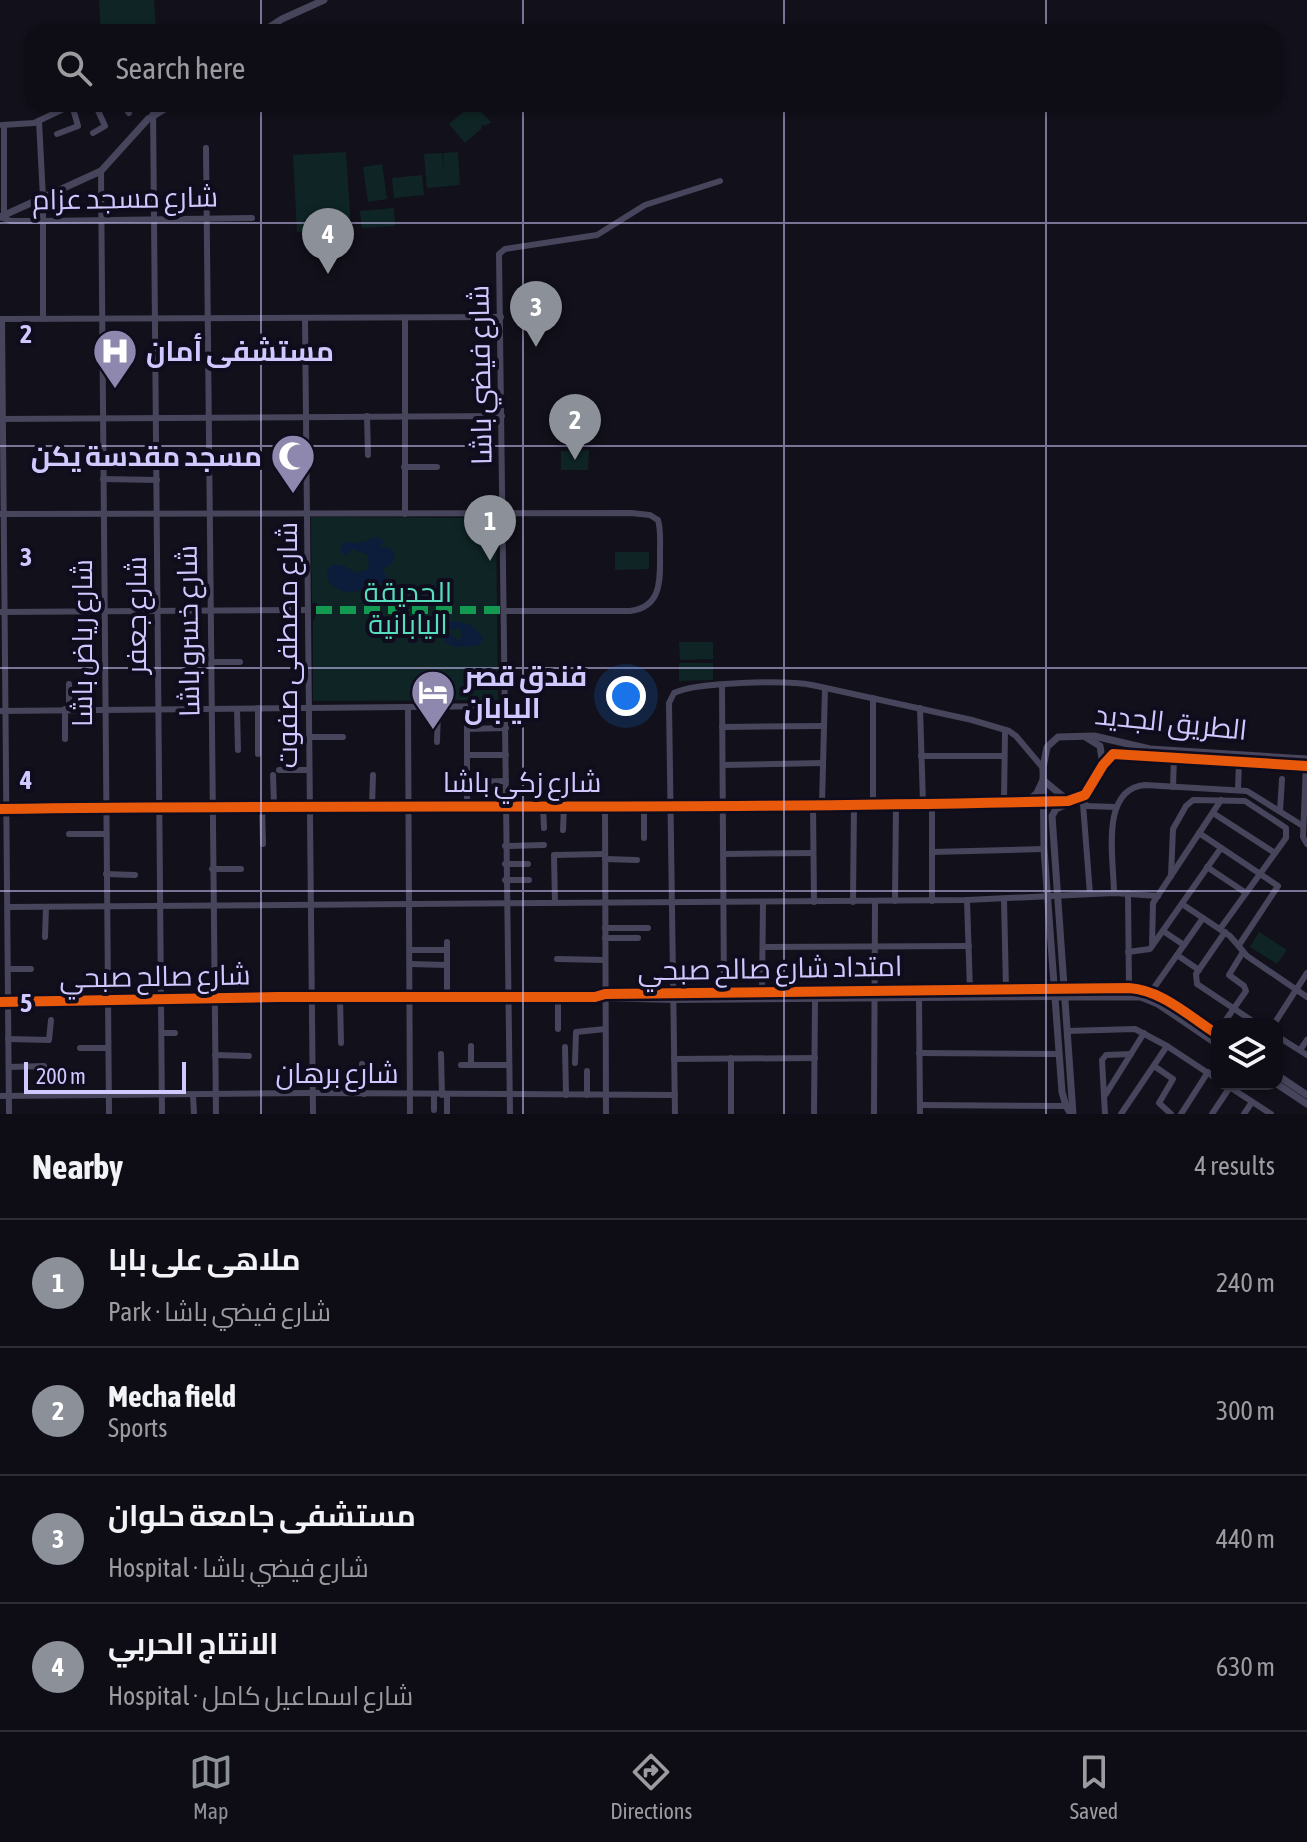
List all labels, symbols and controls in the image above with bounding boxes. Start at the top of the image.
search box [24,24,1283,112]
icon: search [52,46,96,90]
text: Search here [116,51,245,85]
street label: شارع مسجد عزام [32,180,218,220]
pin: 4 [302,208,354,274]
pin: 3 [510,281,562,347]
street label: شارع فيضي باشا [462,285,503,465]
text: 2 [20,319,32,349]
hospital icon: مستشفى أمان [91,327,139,390]
place label: مستشفى أمان [146,333,334,368]
pin: 2 [549,394,601,460]
mosque icon: مسجد مقدسة يكن [269,432,317,495]
place label: مسجد مقدسة يكن [31,440,262,473]
pin: 1 [464,495,516,561]
street label: شارع مصطفى صفوت [271,522,306,768]
text: 3 [20,542,32,572]
street label: شارع خسرو باشا [171,545,208,717]
street label: شارع جعفر [120,556,155,676]
street label: شارع رياض باشا [66,559,101,727]
park label: الحديقة اليابانية [364,576,452,640]
place label: فندق قصر اليابان [463,660,587,725]
hotel icon: فندق قصر اليابان [409,668,457,731]
your location [606,676,646,716]
street label: الطريق الجديد [1093,698,1249,747]
text: 4 [19,765,32,795]
street label: شارع زكي باشا [443,766,601,804]
street label: امتداد شارع صالح صبحي [637,950,903,992]
street label: شارع صالح صبحي [59,958,251,1000]
text: 5 [20,988,32,1018]
map controls [1211,1018,1283,1090]
button: layers [1211,1018,1283,1090]
street label: شارع برهان [275,1057,399,1092]
scale bar [24,1058,186,1094]
text: 200 m [36,1063,86,1089]
text: Nearby [32,1147,123,1186]
text: 4 results [1194,1151,1275,1181]
text: ملاهى على بابا [108,1242,301,1276]
text: 1 [52,1268,64,1298]
text: 240 m [1216,1268,1275,1298]
text: Park · شارع فيضي باشا [108,1297,331,1327]
text: Mecha field [108,1379,236,1413]
text: 2 [52,1396,64,1426]
text: 300 m [1216,1396,1275,1426]
text: Sports [108,1413,168,1443]
text: مستشفى جامعة حلوان [108,1498,416,1532]
text: 3 [52,1524,64,1554]
text: 440 m [1216,1524,1275,1554]
text: Hospital · شارع فيضي باشا [108,1553,369,1583]
text: الانتاج الحربي [108,1626,278,1660]
text: 4 [52,1652,64,1682]
text: 630 m [1216,1652,1275,1682]
text: Hospital · شارع اسماعيل كامل [108,1681,413,1711]
tab: Map [189,1750,233,1824]
tab: Directions [610,1750,692,1824]
tab: Saved [1070,1750,1118,1824]

